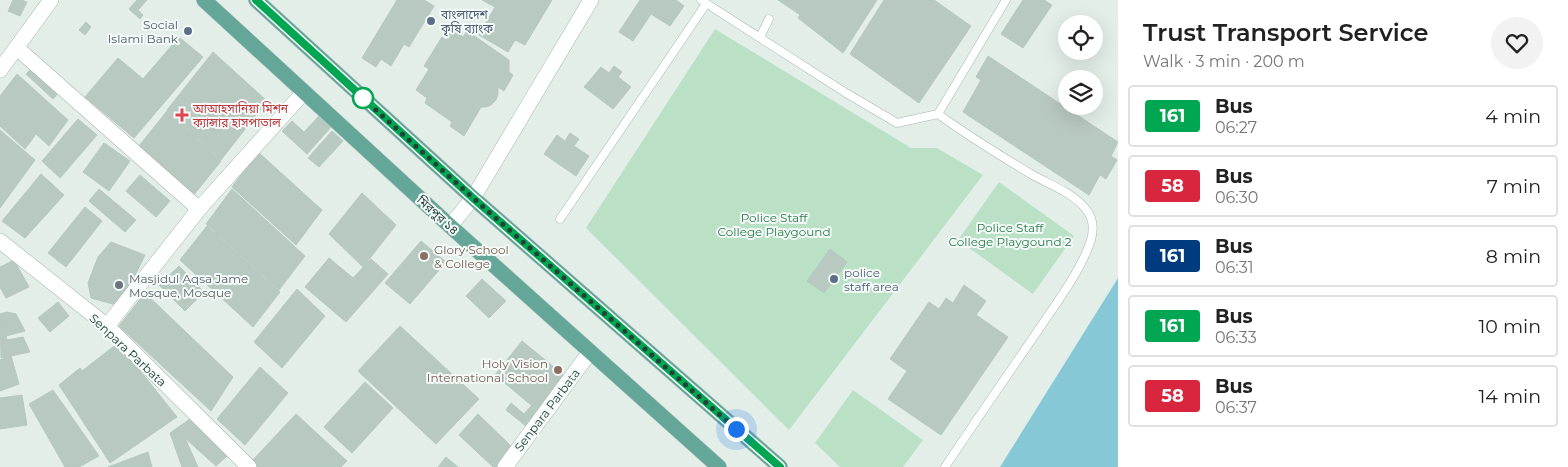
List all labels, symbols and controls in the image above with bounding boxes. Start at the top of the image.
place label: বাংলাদেশ কৃষি ব্যাংক [440,7,493,37]
marker: বাংলাদেশ কৃষি ব্যাংক [425,15,437,27]
map controls [1058,15,1103,115]
button: locate [1058,15,1103,60]
place label: Social Islami Bank [108,17,179,46]
button: heart [1491,17,1543,69]
text: Trust Transport Service [1143,18,1428,47]
marker: Social Islami Bank [182,25,194,37]
text: Walk · 3 min · 200 m [1143,52,1305,71]
button: layers [1058,70,1103,115]
unlabelled marker [352,87,374,109]
text: Bus [1215,95,1253,118]
place label: আআহসানিয়া মিশন ক্যান্সার হাসপাতাল [192,101,289,130]
text: 161 [1160,105,1185,127]
text: 4 min [1485,105,1541,128]
marker: আআহসানিয়া মিশন ক্যান্সার হাসপাতাল [175,108,189,122]
text: 06:27 [1215,118,1257,137]
text: Bus [1215,165,1253,188]
text: 58 [1161,175,1184,197]
text: 7 min [1487,175,1541,198]
text: 06:30 [1215,188,1258,207]
street label: মিরপুর ১৪ [413,192,462,238]
park label: Police Staff College Playgound [717,210,831,239]
park label: Police Staff College Playgound 2 [948,220,1072,249]
text: Bus [1215,235,1253,258]
place label: Glory School & College [434,242,509,271]
text: 161 [1160,245,1185,267]
text: 8 min [1486,245,1541,268]
marker: Glory School & College [418,250,430,262]
text: 06:31 [1215,258,1254,277]
place label: police staff area [844,265,899,294]
place label: Masjidul Aqsa Jame Mosque, Mosque [129,271,248,300]
marker: police staff area [828,273,840,285]
marker: Masjidul Aqsa Jame Mosque, Mosque [113,279,125,291]
text: Bus [1215,305,1253,328]
street label: Senpara Parbata [86,311,170,389]
text: 161 [1160,315,1185,337]
text: 10 min [1478,315,1541,338]
text: 06:33 [1215,328,1257,347]
place label: Holy Vision International School [427,356,548,385]
marker: Holy Vision International School [552,364,564,376]
street label: Senpara Parbata [511,366,583,454]
text: Bus [1215,375,1253,398]
text: 58 [1161,385,1184,407]
text: 14 min [1478,385,1541,408]
text: 06:37 [1215,398,1257,417]
your location [724,417,749,442]

